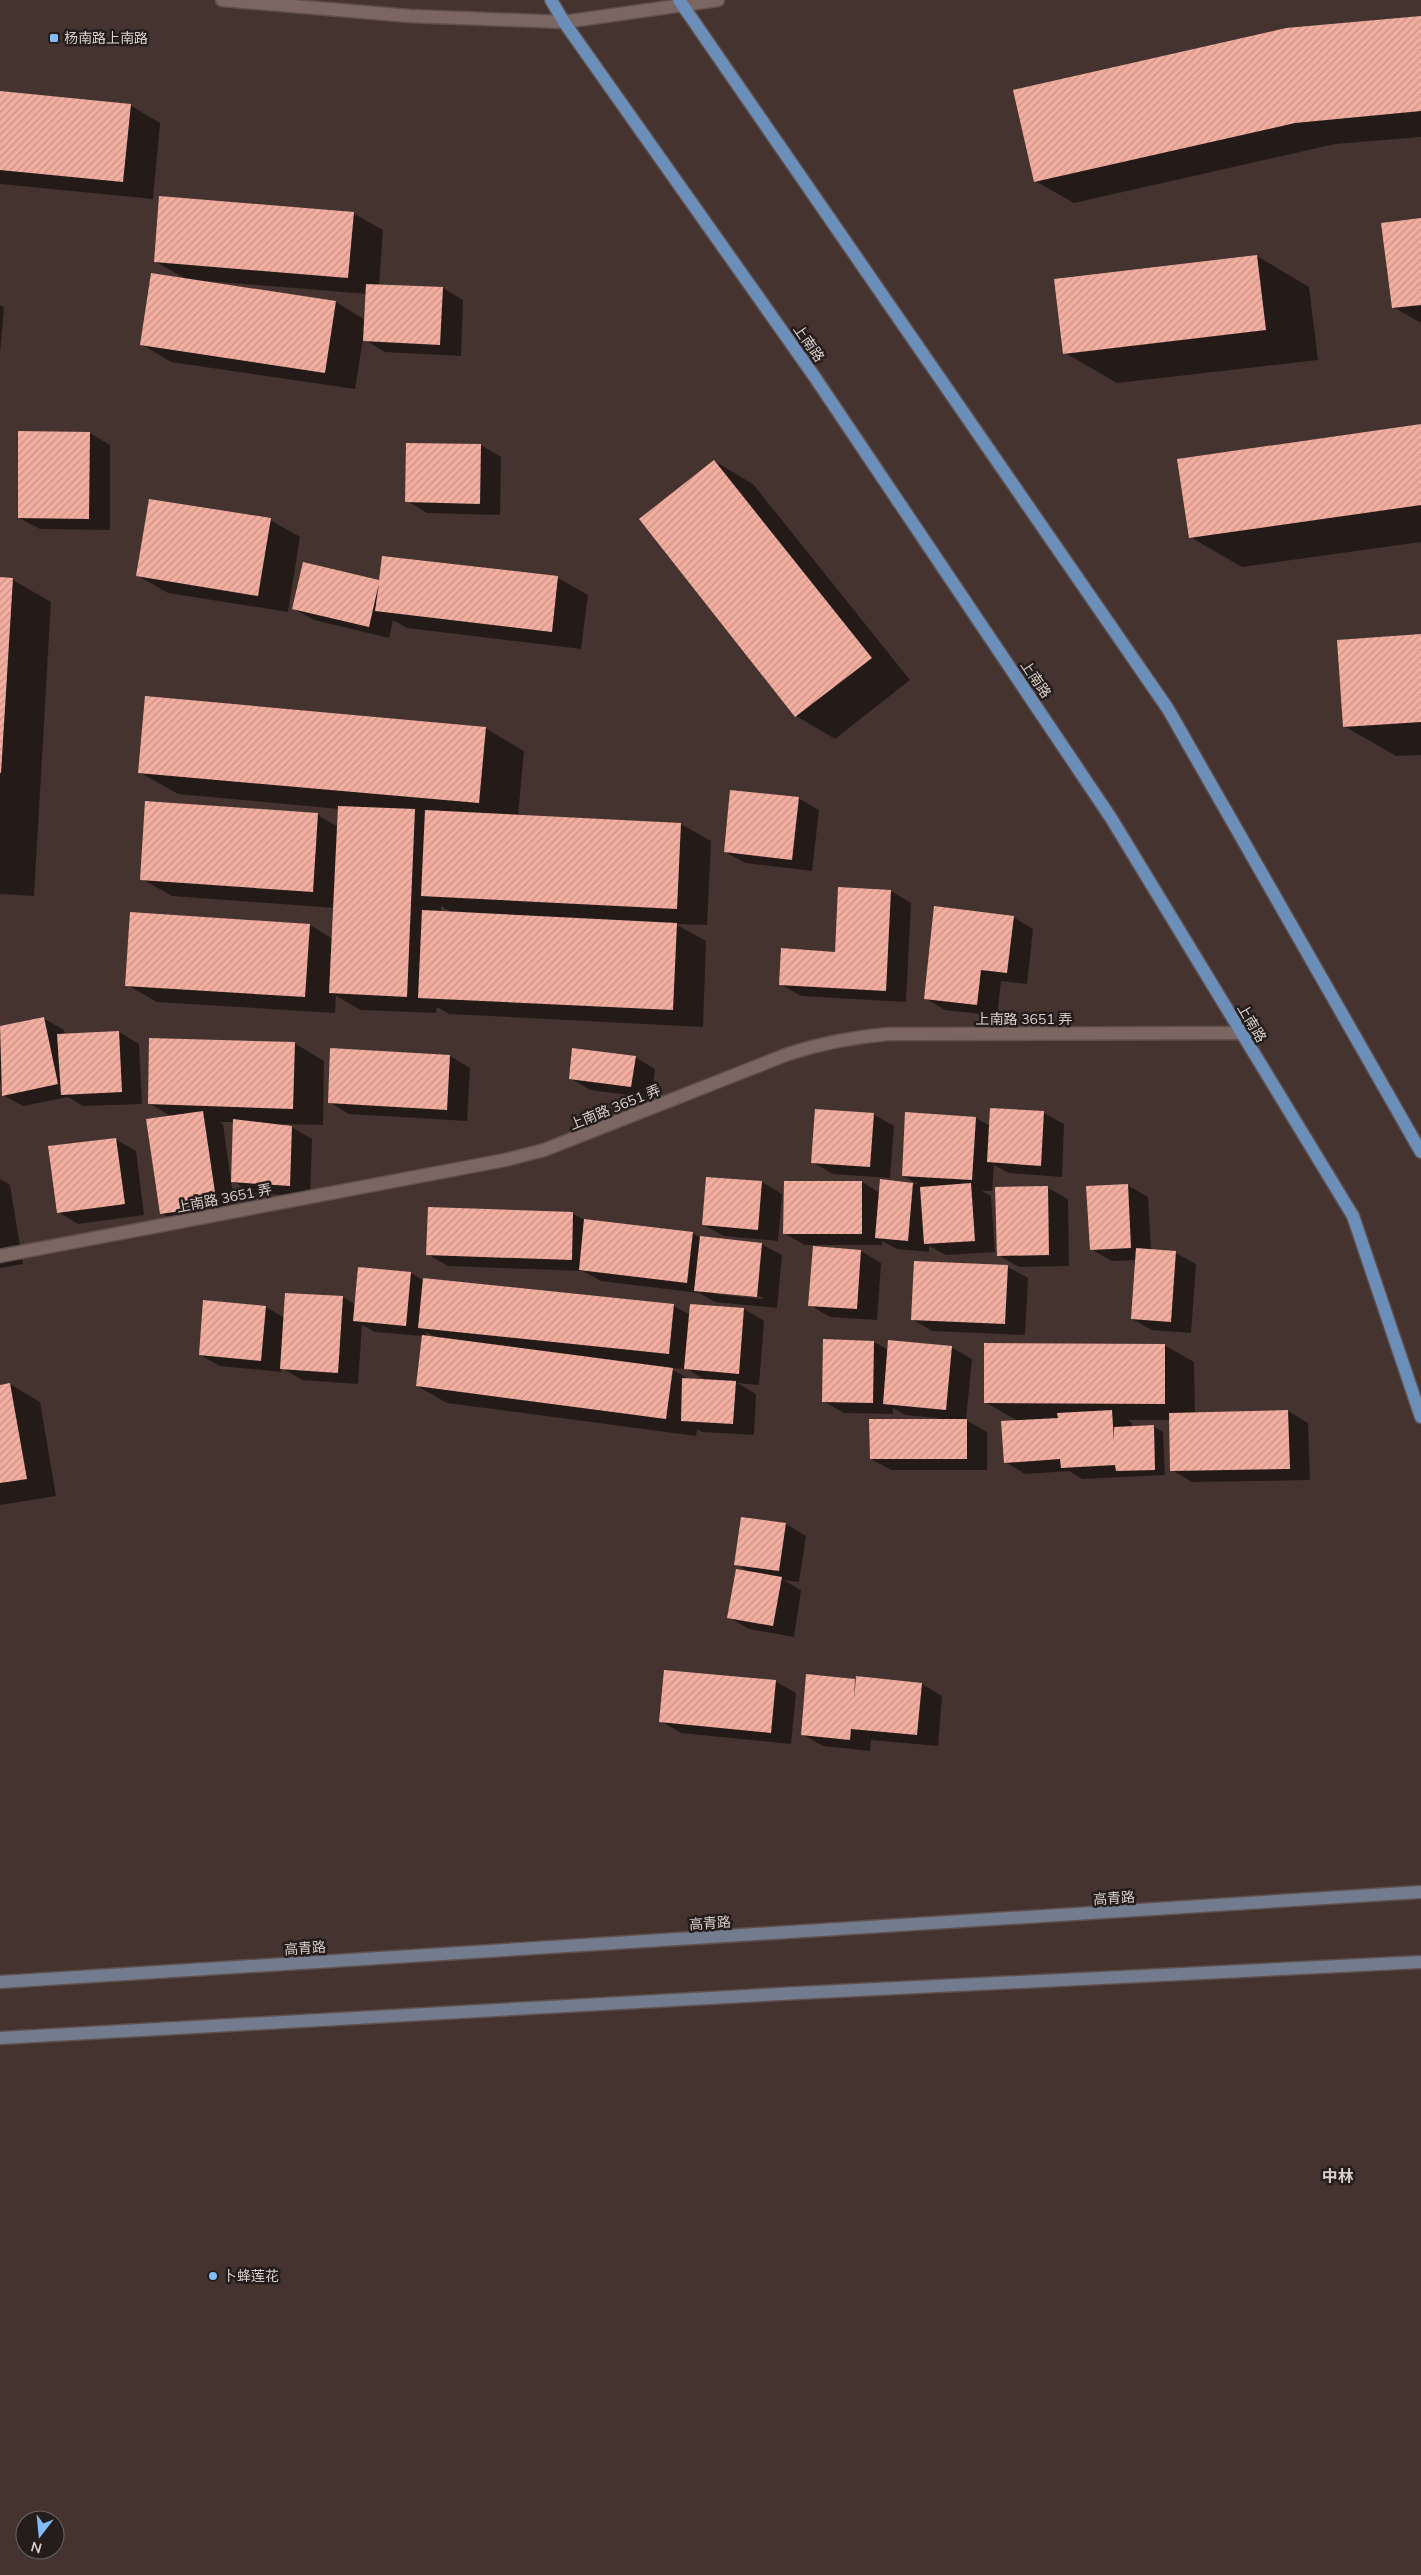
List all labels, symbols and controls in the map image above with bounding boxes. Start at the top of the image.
place label: 杨南路上南路 [64,29,148,47]
marker: 杨南路上南路 [48,32,60,44]
street label: 上南路 [790,321,828,365]
street label: 上南路 [1017,657,1055,701]
street label: 上南路 [1233,1000,1271,1046]
street label: 上南路 3651 弄 [976,1010,1072,1028]
street label: 上南路 3651 弄 [567,1081,663,1133]
street label: 上南路 3651 弄 [175,1180,273,1216]
street label: 高青路 [1092,1888,1136,1908]
street label: 高青路 [688,1913,732,1933]
street label: 高青路 [283,1938,327,1958]
district label: 中林 [1322,2166,1354,2186]
place label: 卜蜂莲花 [223,2267,279,2285]
marker: 卜蜂莲花 [207,2270,219,2282]
north arrow [15,2510,65,2560]
text: N [29,2537,44,2558]

